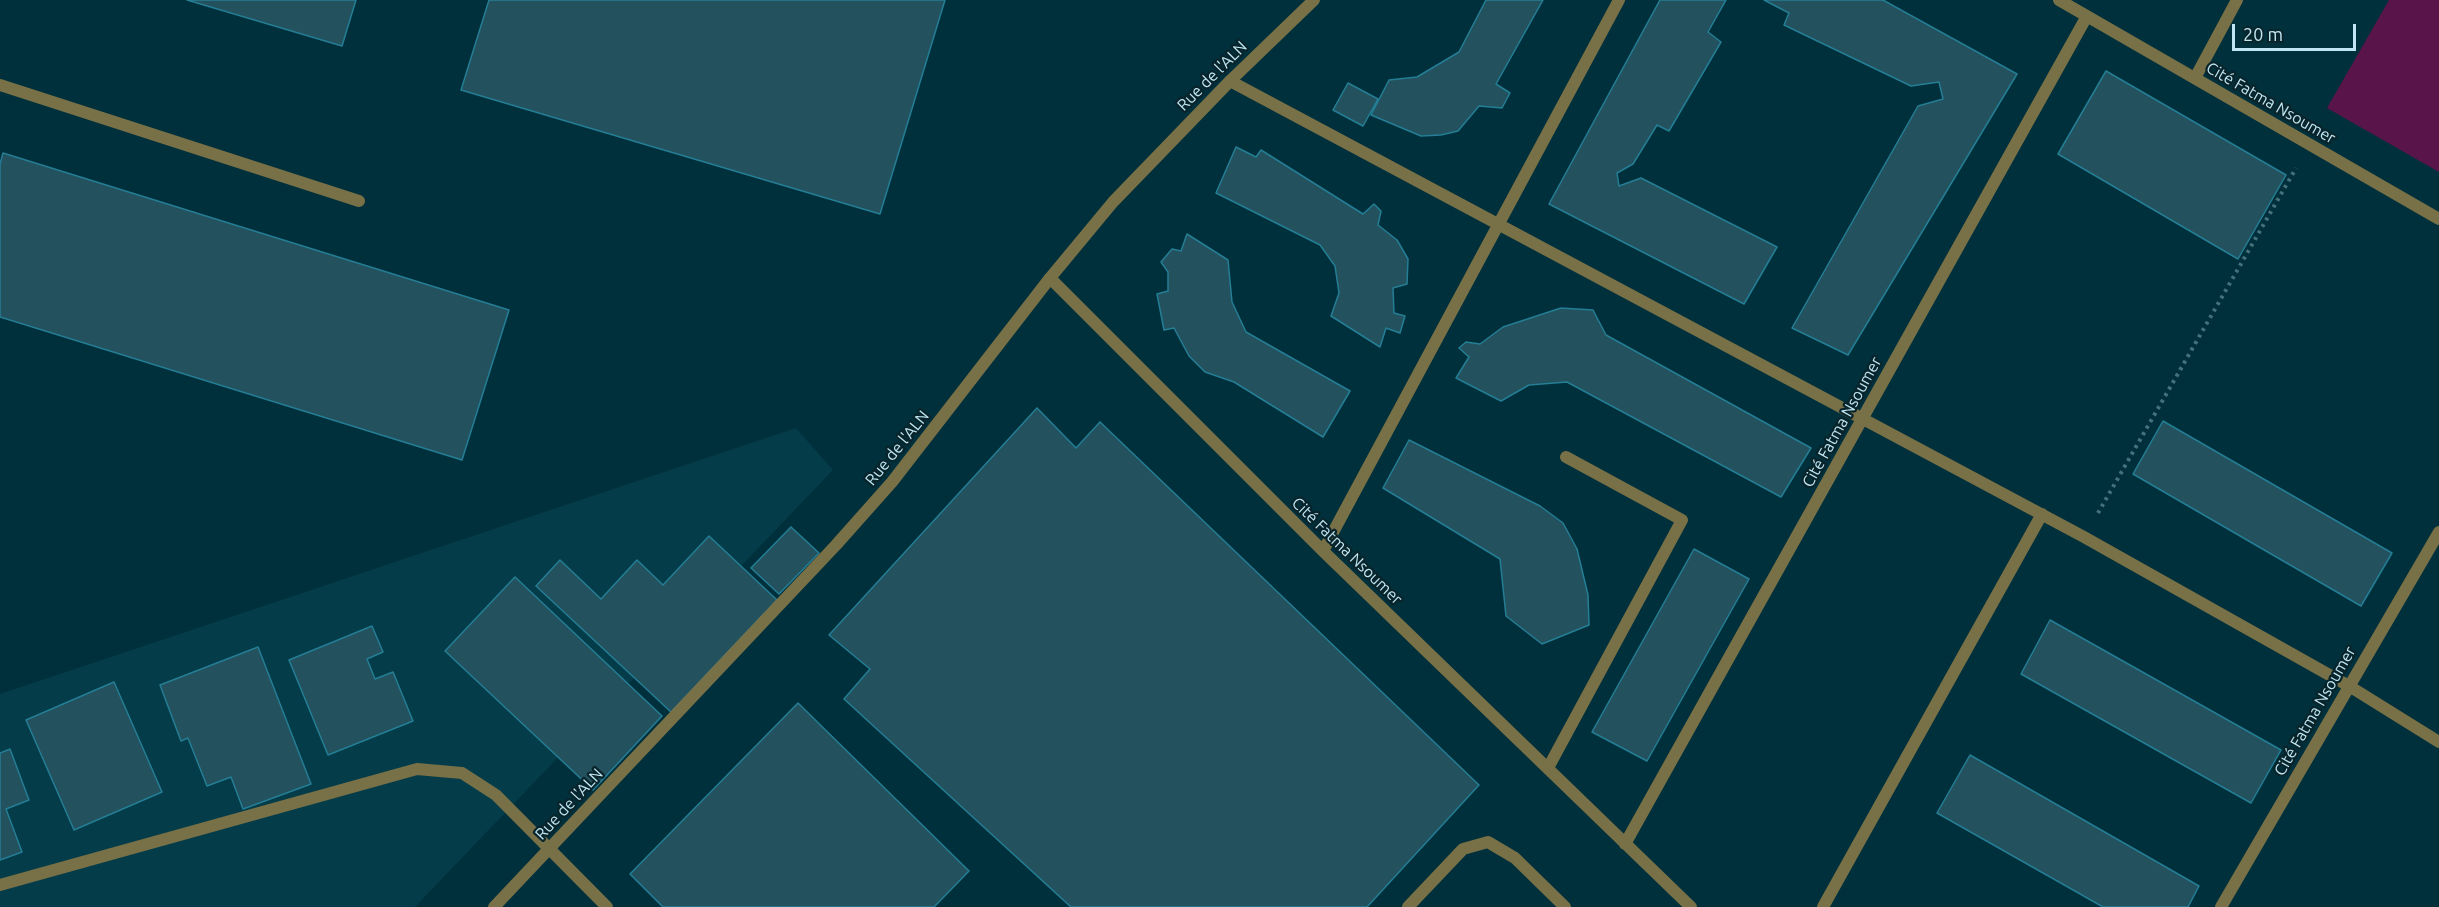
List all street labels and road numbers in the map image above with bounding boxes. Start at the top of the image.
street label: Rue de l'ALN [1173,37,1251,115]
street label: Cité Fatma Nsoumer [2203,58,2339,148]
street label: Cité Fatma Nsoumer [1798,353,1886,491]
street label: Rue de l'ALN [861,407,933,489]
street label: Cité Fatma Nsoumer [1288,493,1406,609]
street label: Cité Fatma Nsoumer [2270,643,2360,779]
street label: Rue de l'ALN [531,764,607,844]

